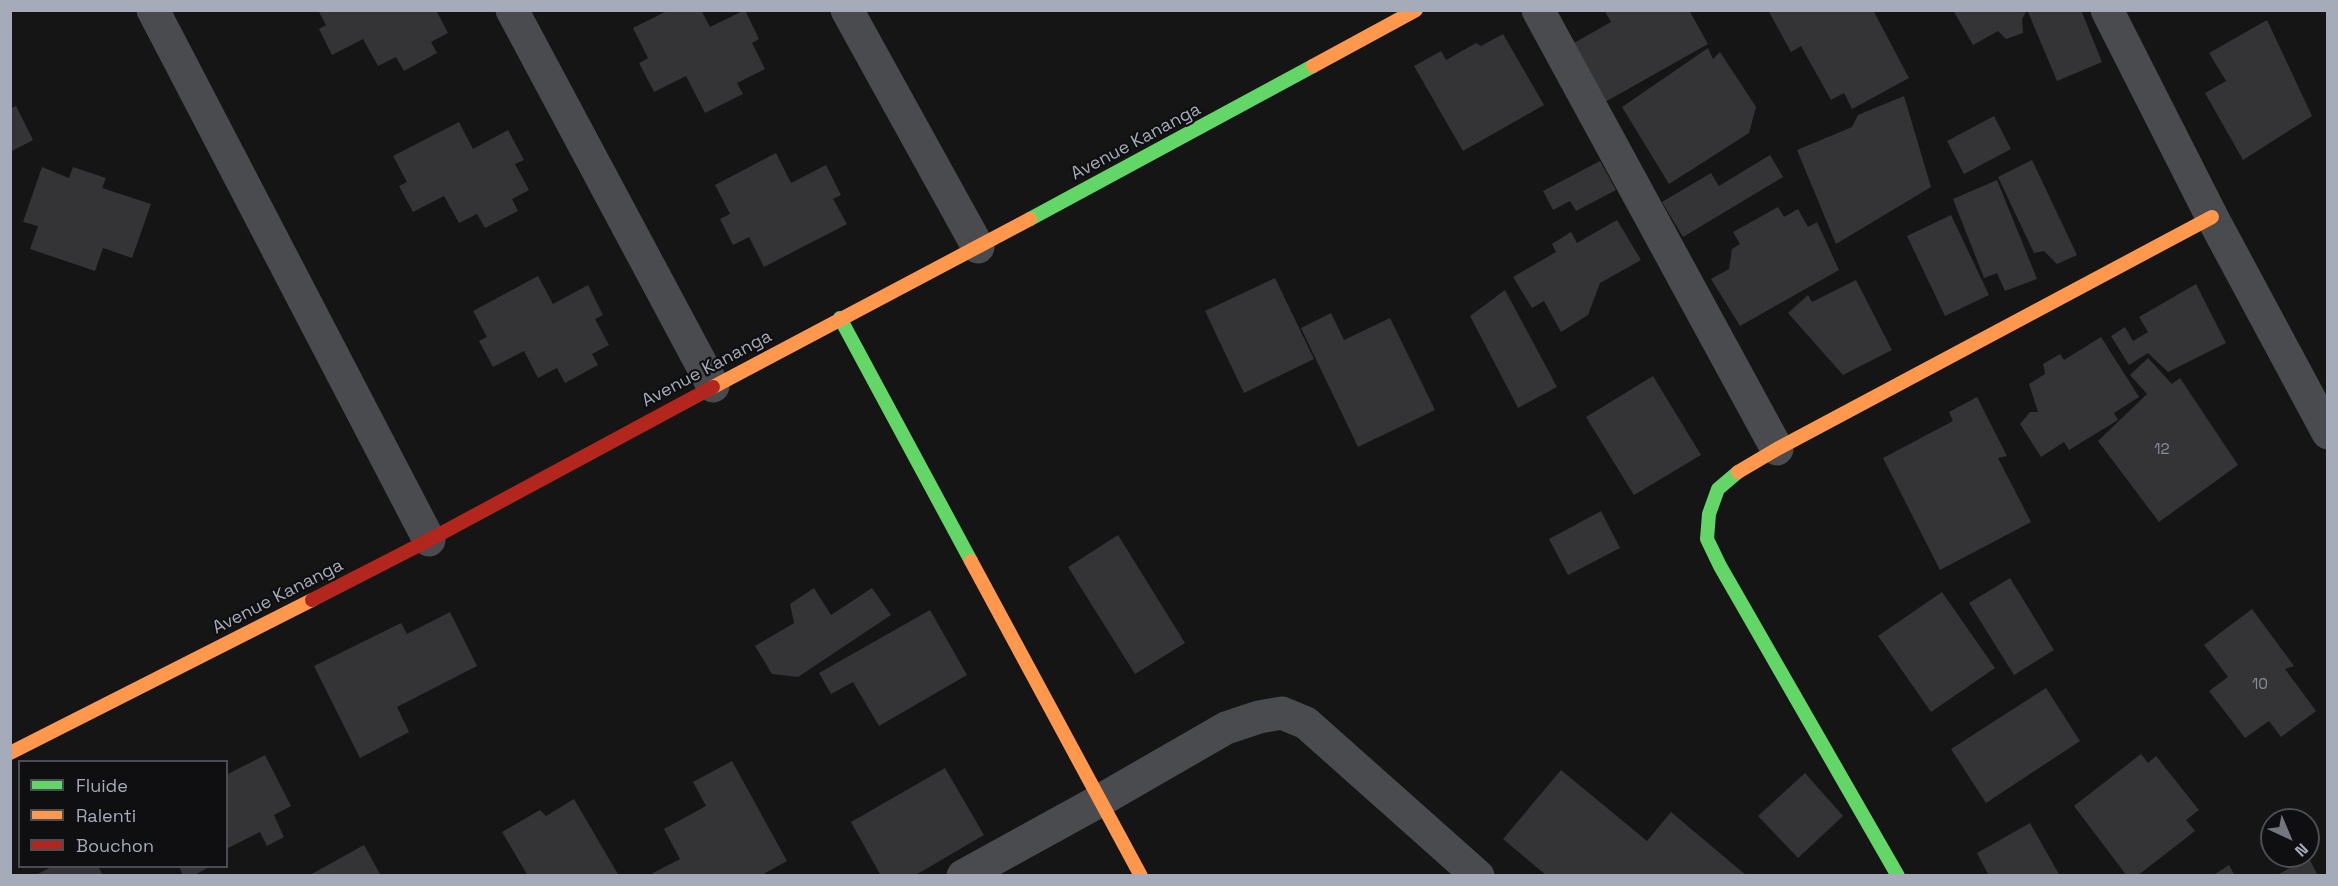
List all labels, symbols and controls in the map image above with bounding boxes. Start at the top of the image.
street label: Avenue Kananga [1067,99,1205,185]
street label: Avenue Kananga [638,326,776,412]
house number: 12 [2154,441,2170,459]
street label: Avenue Kananga [209,555,347,639]
house number: 10 [2252,676,2268,694]
legend [18,760,228,868]
text: Fluide [76,774,128,797]
text: Ralenti [76,804,136,827]
north arrow [2260,808,2320,868]
text: Bouchon [76,834,154,857]
text: N [2290,839,2313,861]

